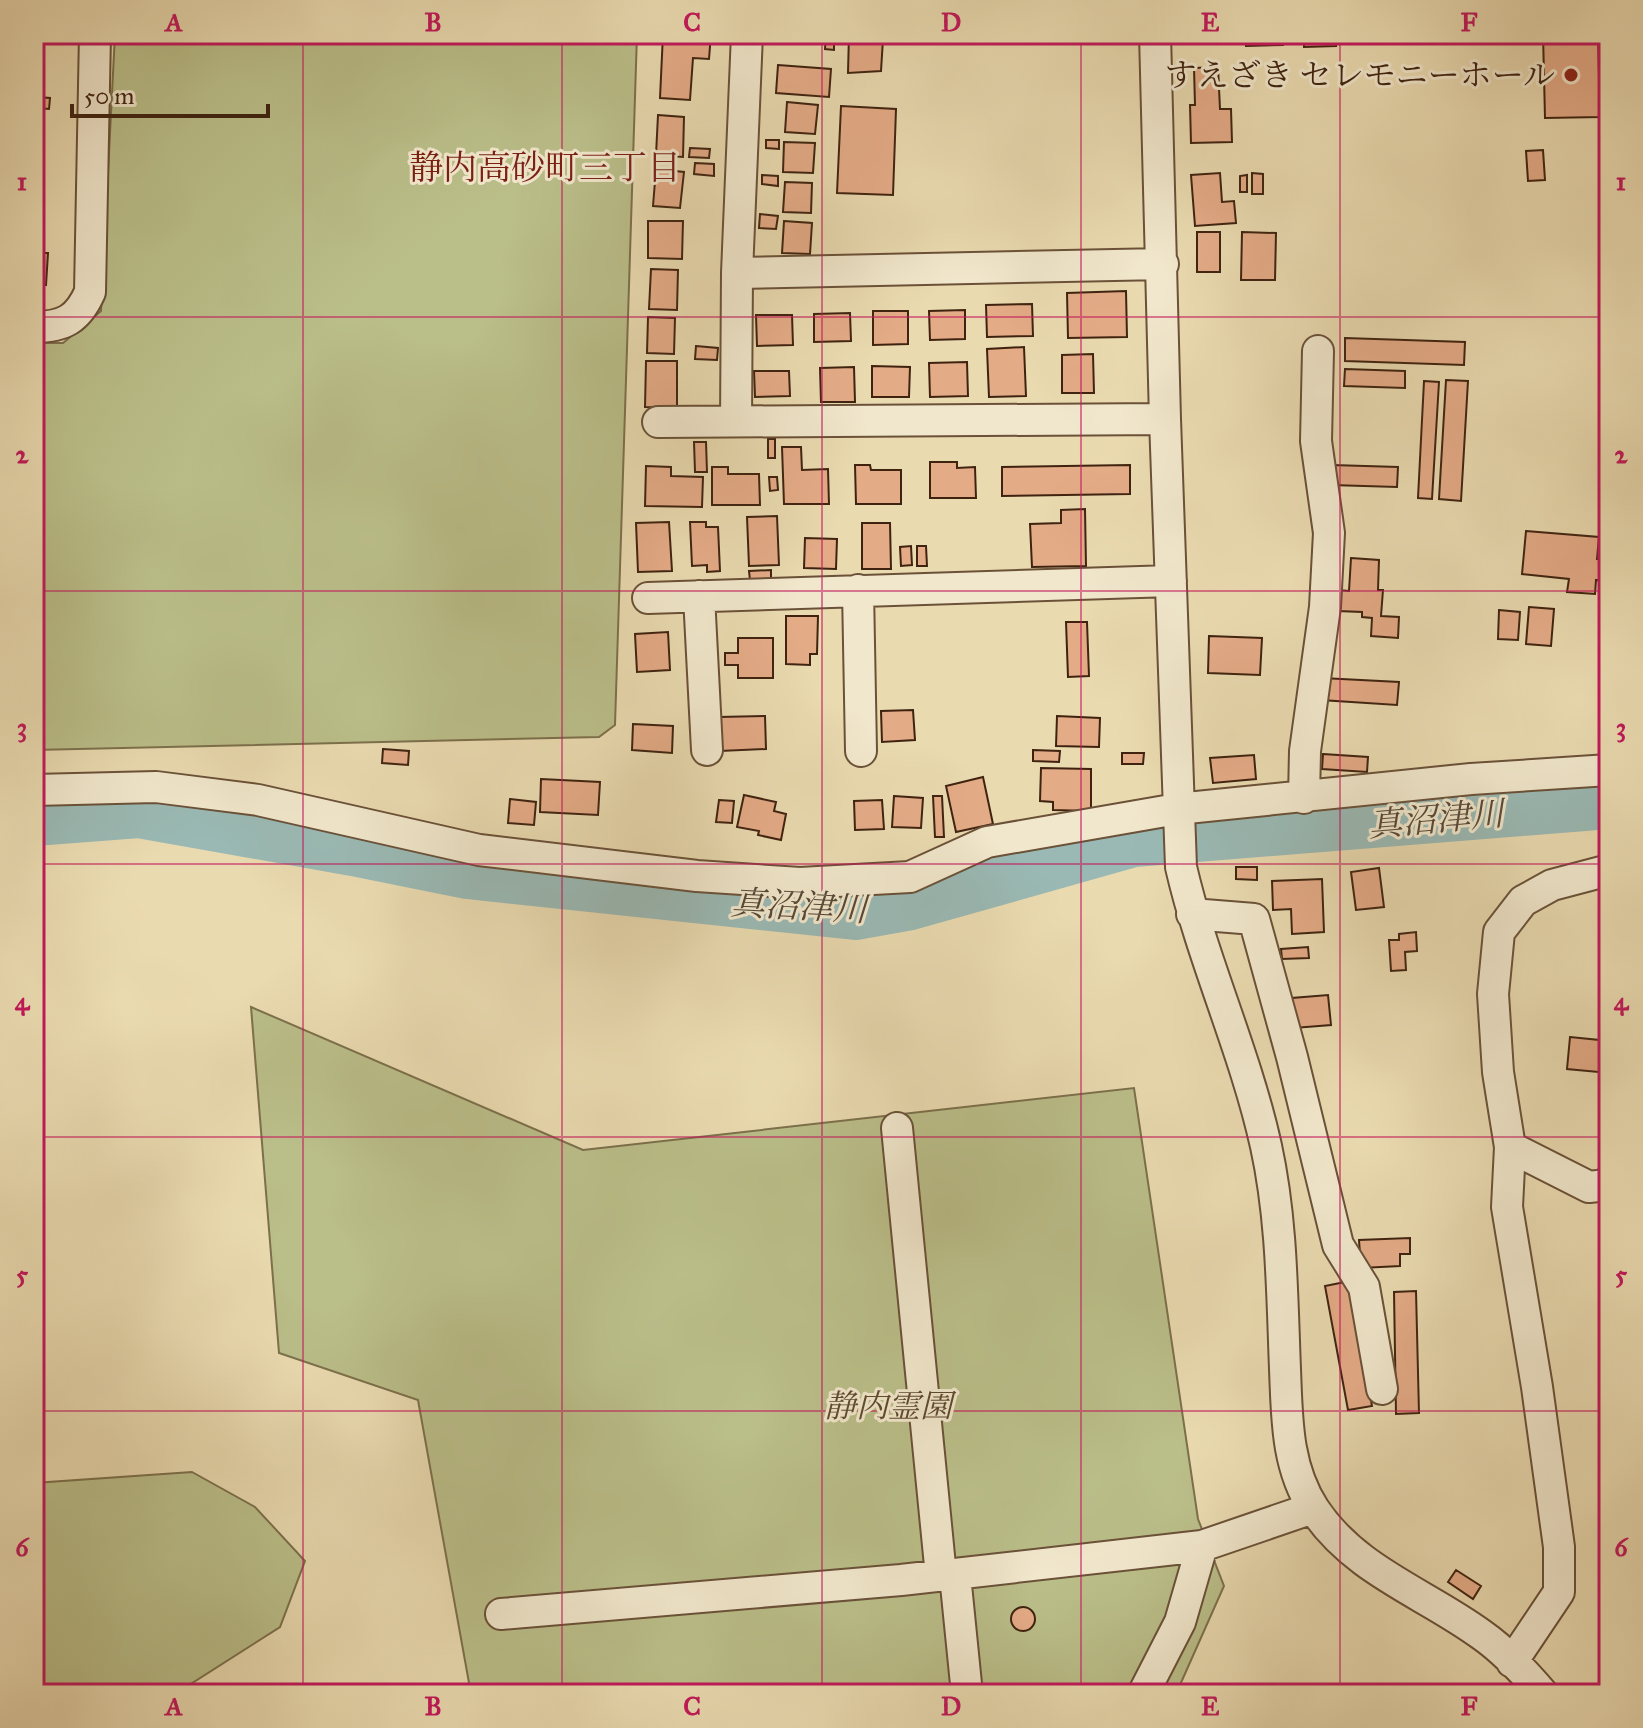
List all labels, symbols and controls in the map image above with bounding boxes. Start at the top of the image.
text: A [163,6,183,38]
text: B [424,6,442,38]
text: C [683,6,701,38]
text: D [941,6,961,38]
text: E [1201,6,1220,38]
text: F [1461,6,1478,38]
place label: すえざき セレモニーホール [1165,56,1555,95]
marker: すえざき セレモニーホール [1562,66,1580,84]
scale bar [72,68,268,118]
text: 50 m [84,81,134,111]
district label: 静内高砂町三丁目 [409,147,681,188]
text: 1 [17,165,27,197]
text: 1 [1616,165,1626,197]
text: 2 [16,438,30,470]
text: 2 [1615,438,1629,470]
text: 3 [17,711,27,743]
text: 3 [1616,711,1626,743]
water label: 真沼津川 [1366,792,1510,845]
water label: 真沼津川 [730,882,872,930]
text: 4 [15,985,31,1017]
text: 4 [1614,985,1630,1017]
text: 5 [16,1258,29,1290]
text: 5 [1615,1258,1628,1290]
park label: 静内霊園 [824,1387,957,1426]
text: 6 [15,1531,30,1563]
text: 6 [1614,1531,1629,1563]
text: A [163,1690,183,1722]
text: B [424,1690,442,1722]
text: C [683,1690,701,1722]
text: D [941,1690,961,1722]
text: E [1201,1690,1220,1722]
text: F [1461,1690,1478,1722]

